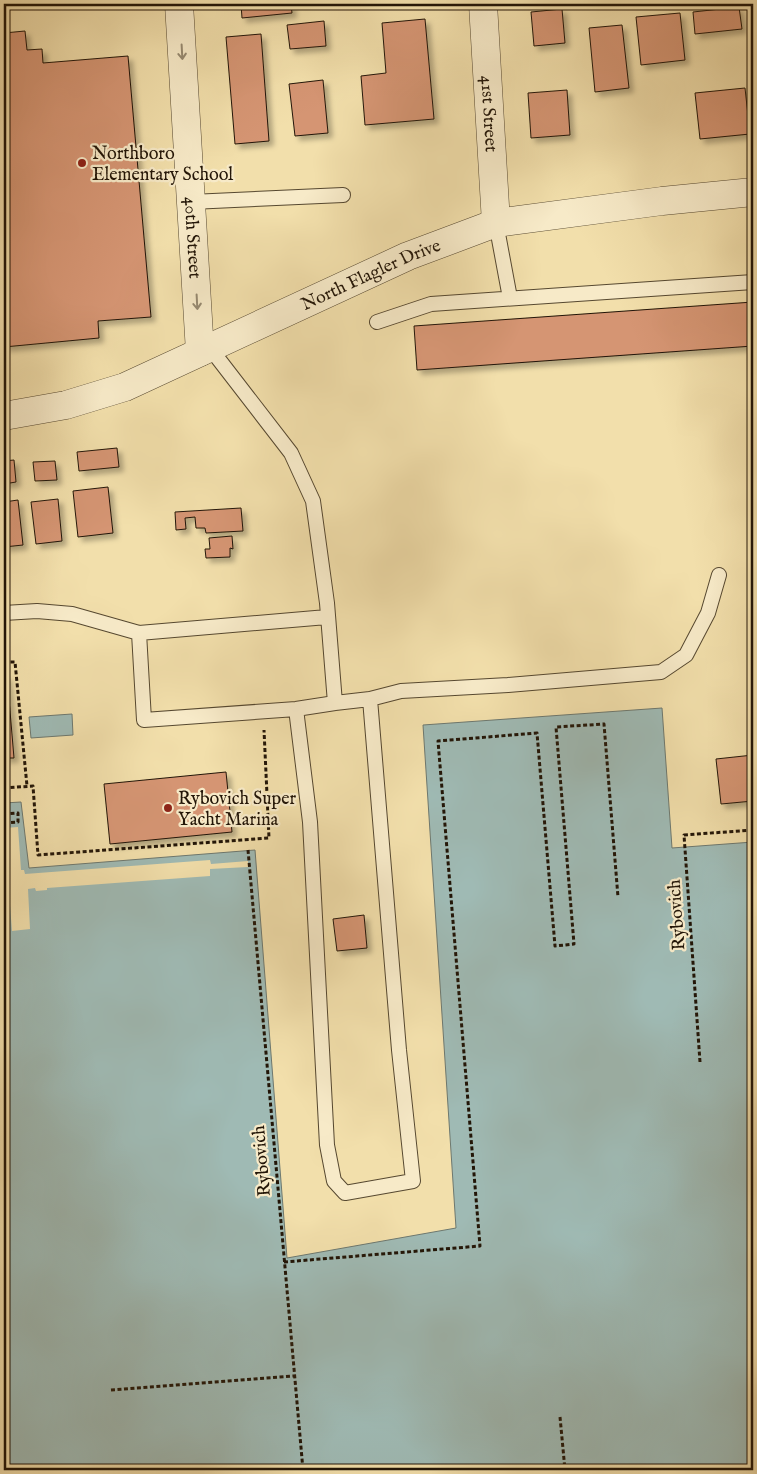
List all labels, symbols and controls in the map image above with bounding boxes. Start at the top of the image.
one-way arrow [178,44,187,60]
street label: 41st Street [474,75,502,153]
place label: Northboro Elementary School [92,143,233,187]
marker: Northboro Elementary School [76,157,88,169]
street label: 40th Street [178,196,206,279]
street label: North Flagler Drive [298,235,444,317]
one-way arrow [193,294,202,310]
place label: Rybovich Super Yacht Marina [178,788,297,832]
marker: Rybovich Super Yacht Marina [162,802,174,814]
street label: Rybovich [664,878,691,951]
street label: Rybovich [248,1124,277,1197]

